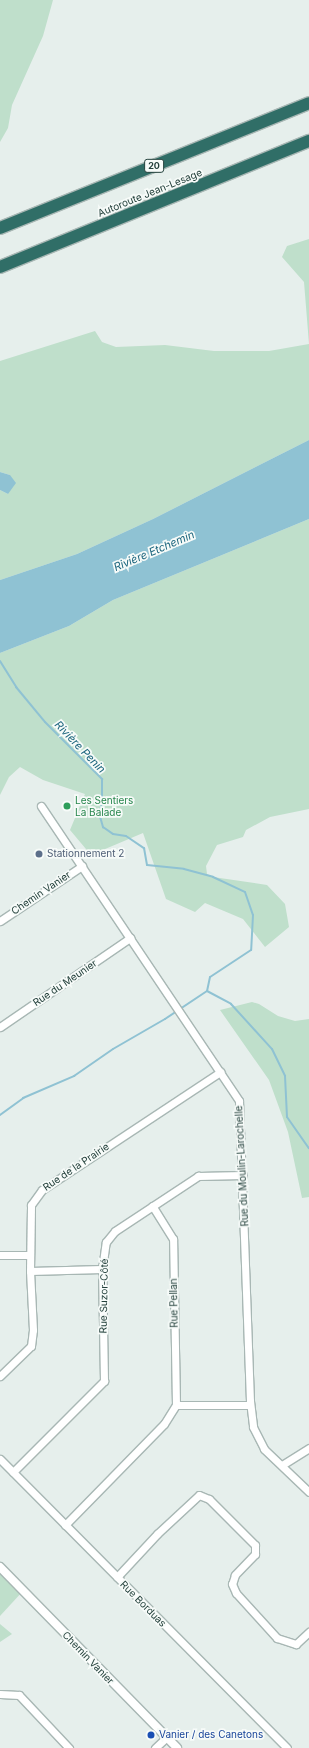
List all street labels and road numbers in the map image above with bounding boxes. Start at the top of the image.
road number: 20 [144,159,164,173]
street label: Autoroute Jean-Lesage [96,167,204,219]
street label: Chemin Vanier [9,869,73,917]
street label: Rue du Meunier [31,957,99,1009]
street label: Rue du Moulin-Larochelle [233,1105,251,1227]
street label: Rue de la Prairie [41,1141,111,1193]
street label: Rue Suzor-Côté [97,1258,111,1334]
street label: Rue Pellan [168,1278,180,1328]
street label: Rue Borduas [118,1579,168,1629]
street label: Chemin Vanier [60,1629,116,1687]

